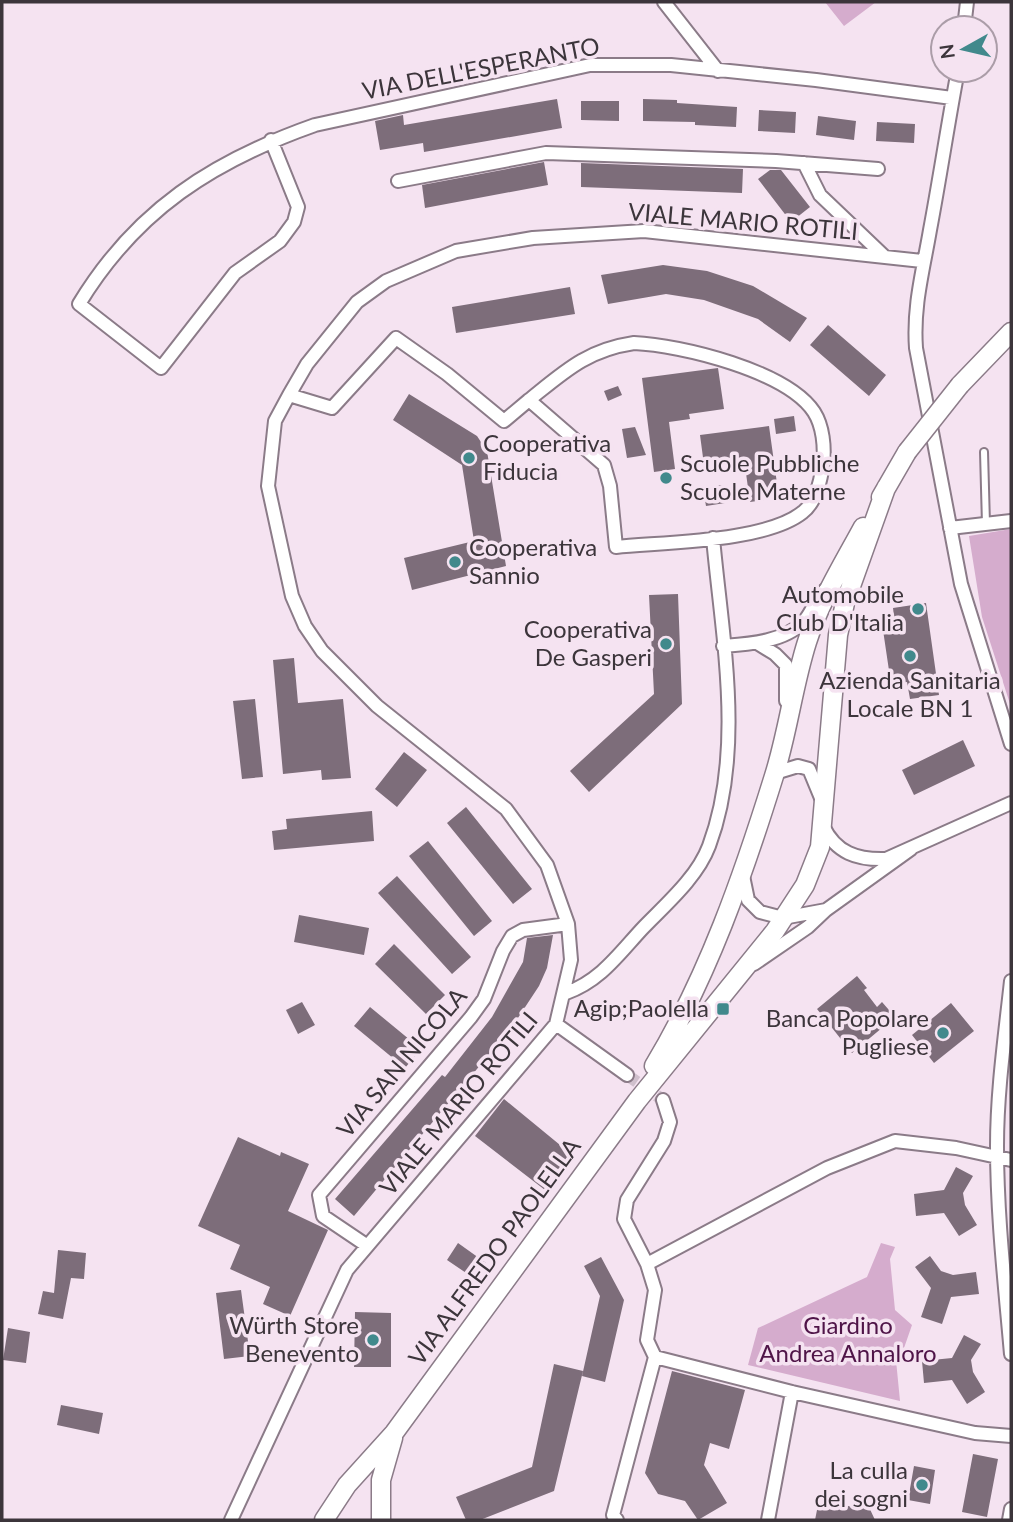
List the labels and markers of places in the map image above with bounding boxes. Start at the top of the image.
place label: Cooperativa Fiducia [483,428,611,485]
place label: Scuole Pubbliche Scuole Materne [680,448,859,505]
marker: Cooperativa Fiducia [461,450,477,466]
marker: Scuole Pubbliche Scuole Materne [658,470,674,486]
place label: Cooperativa Sannio [469,532,597,589]
marker: Cooperativa Sannio [447,554,463,570]
place label: Automobile Club D'Italia [776,579,904,636]
marker: Automobile Club D'Italia [910,601,926,617]
place label: Cooperativa De Gasperi [524,614,652,671]
marker: Cooperativa De Gasperi [658,636,674,652]
marker: Azienda Sanitaria Locale BN 1 [902,648,918,664]
place label: Azienda Sanitaria Locale BN 1 [819,665,1001,722]
place label: Agip;Paolella [574,993,709,1022]
marker: Agip;Paolella [715,1001,731,1017]
place label: Banca Popolare Pugliese [766,1003,929,1060]
marker: Banca Popolare Pugliese [935,1025,951,1041]
place label: Würth Store Benevento [229,1310,359,1367]
marker: Würth Store Benevento [365,1332,381,1348]
place label: La culla dei sogni [814,1455,908,1512]
marker: La culla dei sogni [914,1477,930,1493]

